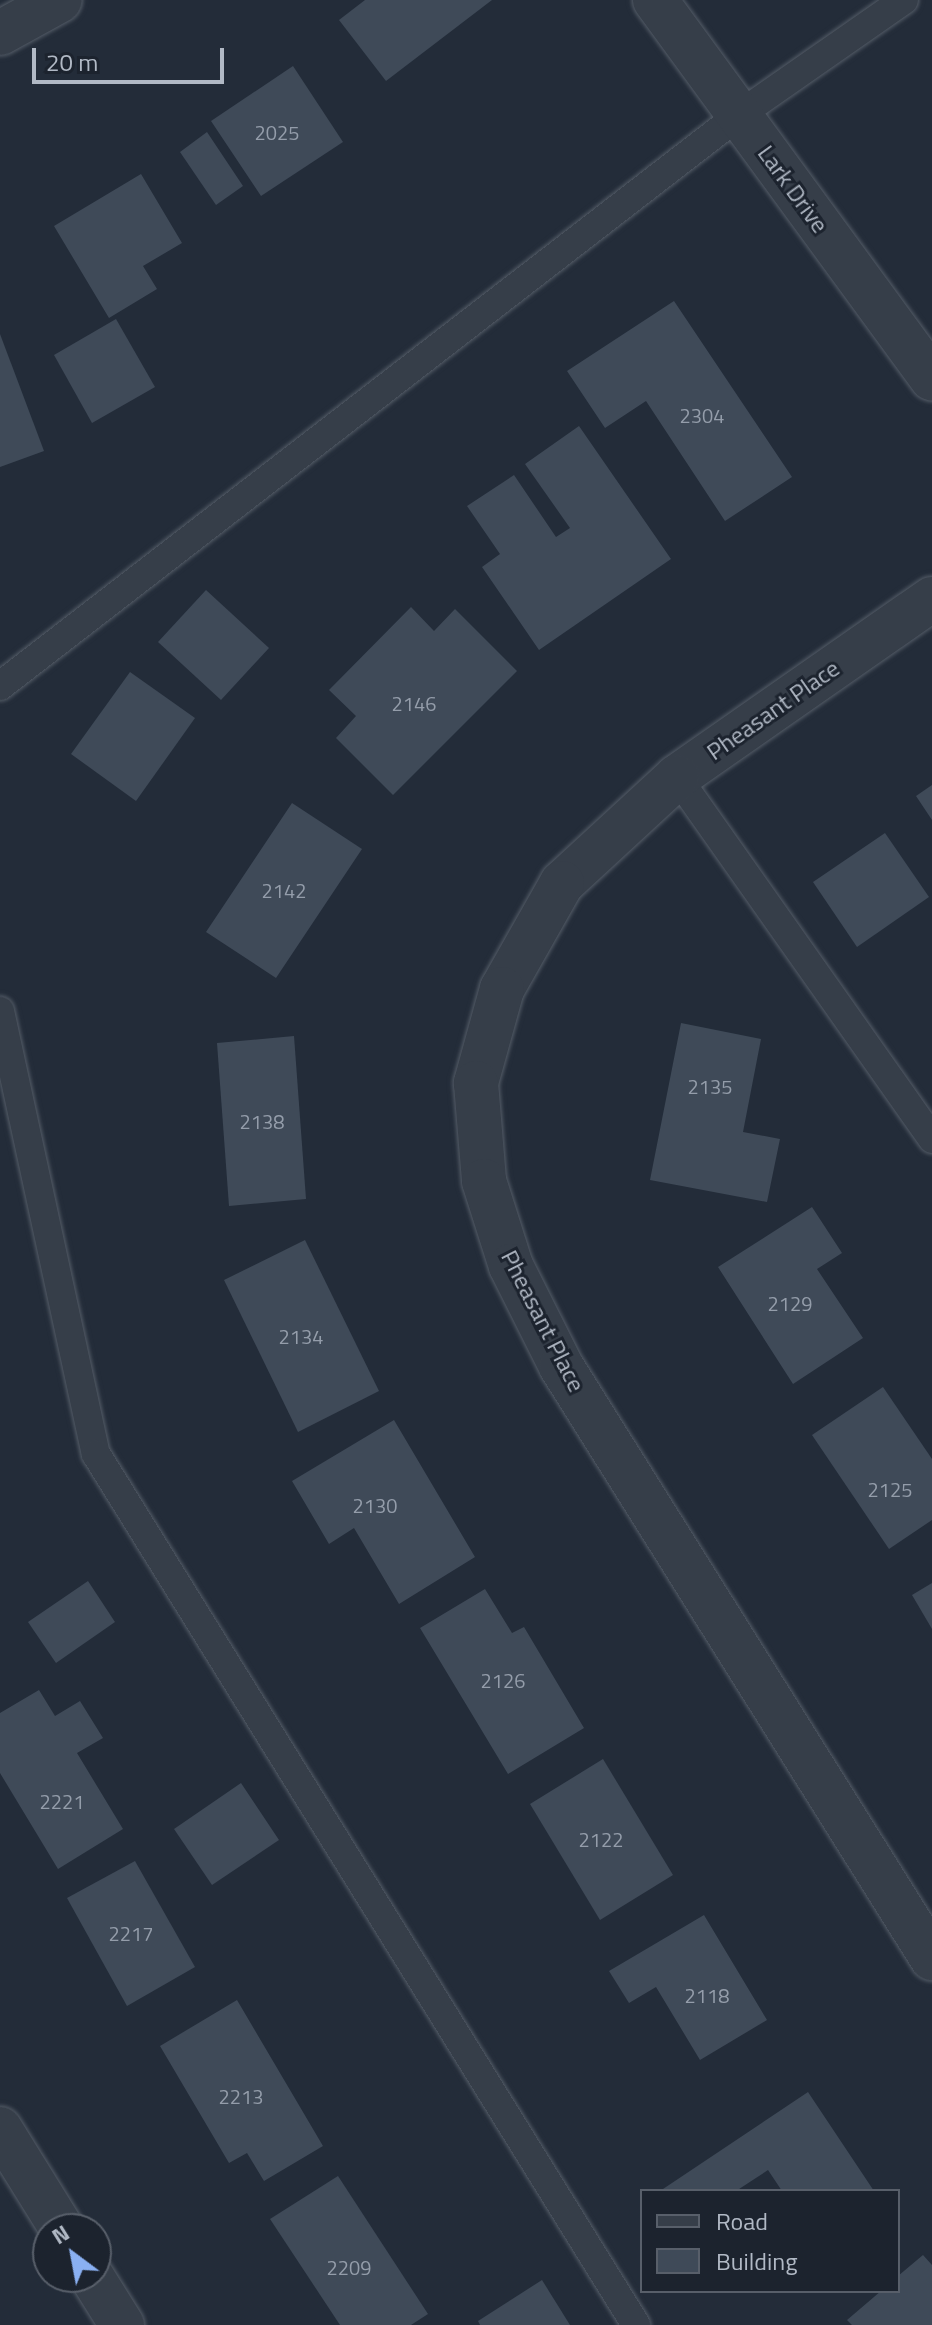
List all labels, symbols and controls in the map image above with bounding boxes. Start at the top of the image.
scale bar [36,32,228,82]
text: 20 m [46,44,98,80]
house number: 2025 [255,120,299,144]
street label: Lark Drive [752,140,834,238]
house number: 2304 [680,403,724,427]
street label: Pheasant Place [701,654,845,766]
house number: 2146 [392,691,436,715]
house number: 2142 [262,878,306,902]
house number: 2135 [688,1074,732,1098]
house number: 2138 [240,1109,284,1133]
street label: Pheasant Place [495,1245,591,1397]
house number: 2129 [768,1291,812,1315]
house number: 2134 [279,1324,323,1348]
house number: 2125 [868,1477,912,1501]
house number: 2130 [353,1493,397,1517]
house number: 2126 [481,1668,525,1692]
house number: 2221 [40,1789,84,1813]
house number: 2122 [579,1827,623,1851]
house number: 2217 [109,1921,153,1945]
house number: 2118 [685,1983,729,2007]
house number: 2213 [219,2084,263,2108]
legend [640,2189,900,2293]
text: Road [716,2203,768,2239]
north arrow [32,2213,112,2293]
text: N [45,2216,76,2253]
text: Building [716,2243,798,2279]
house number: 2209 [327,2255,371,2279]

